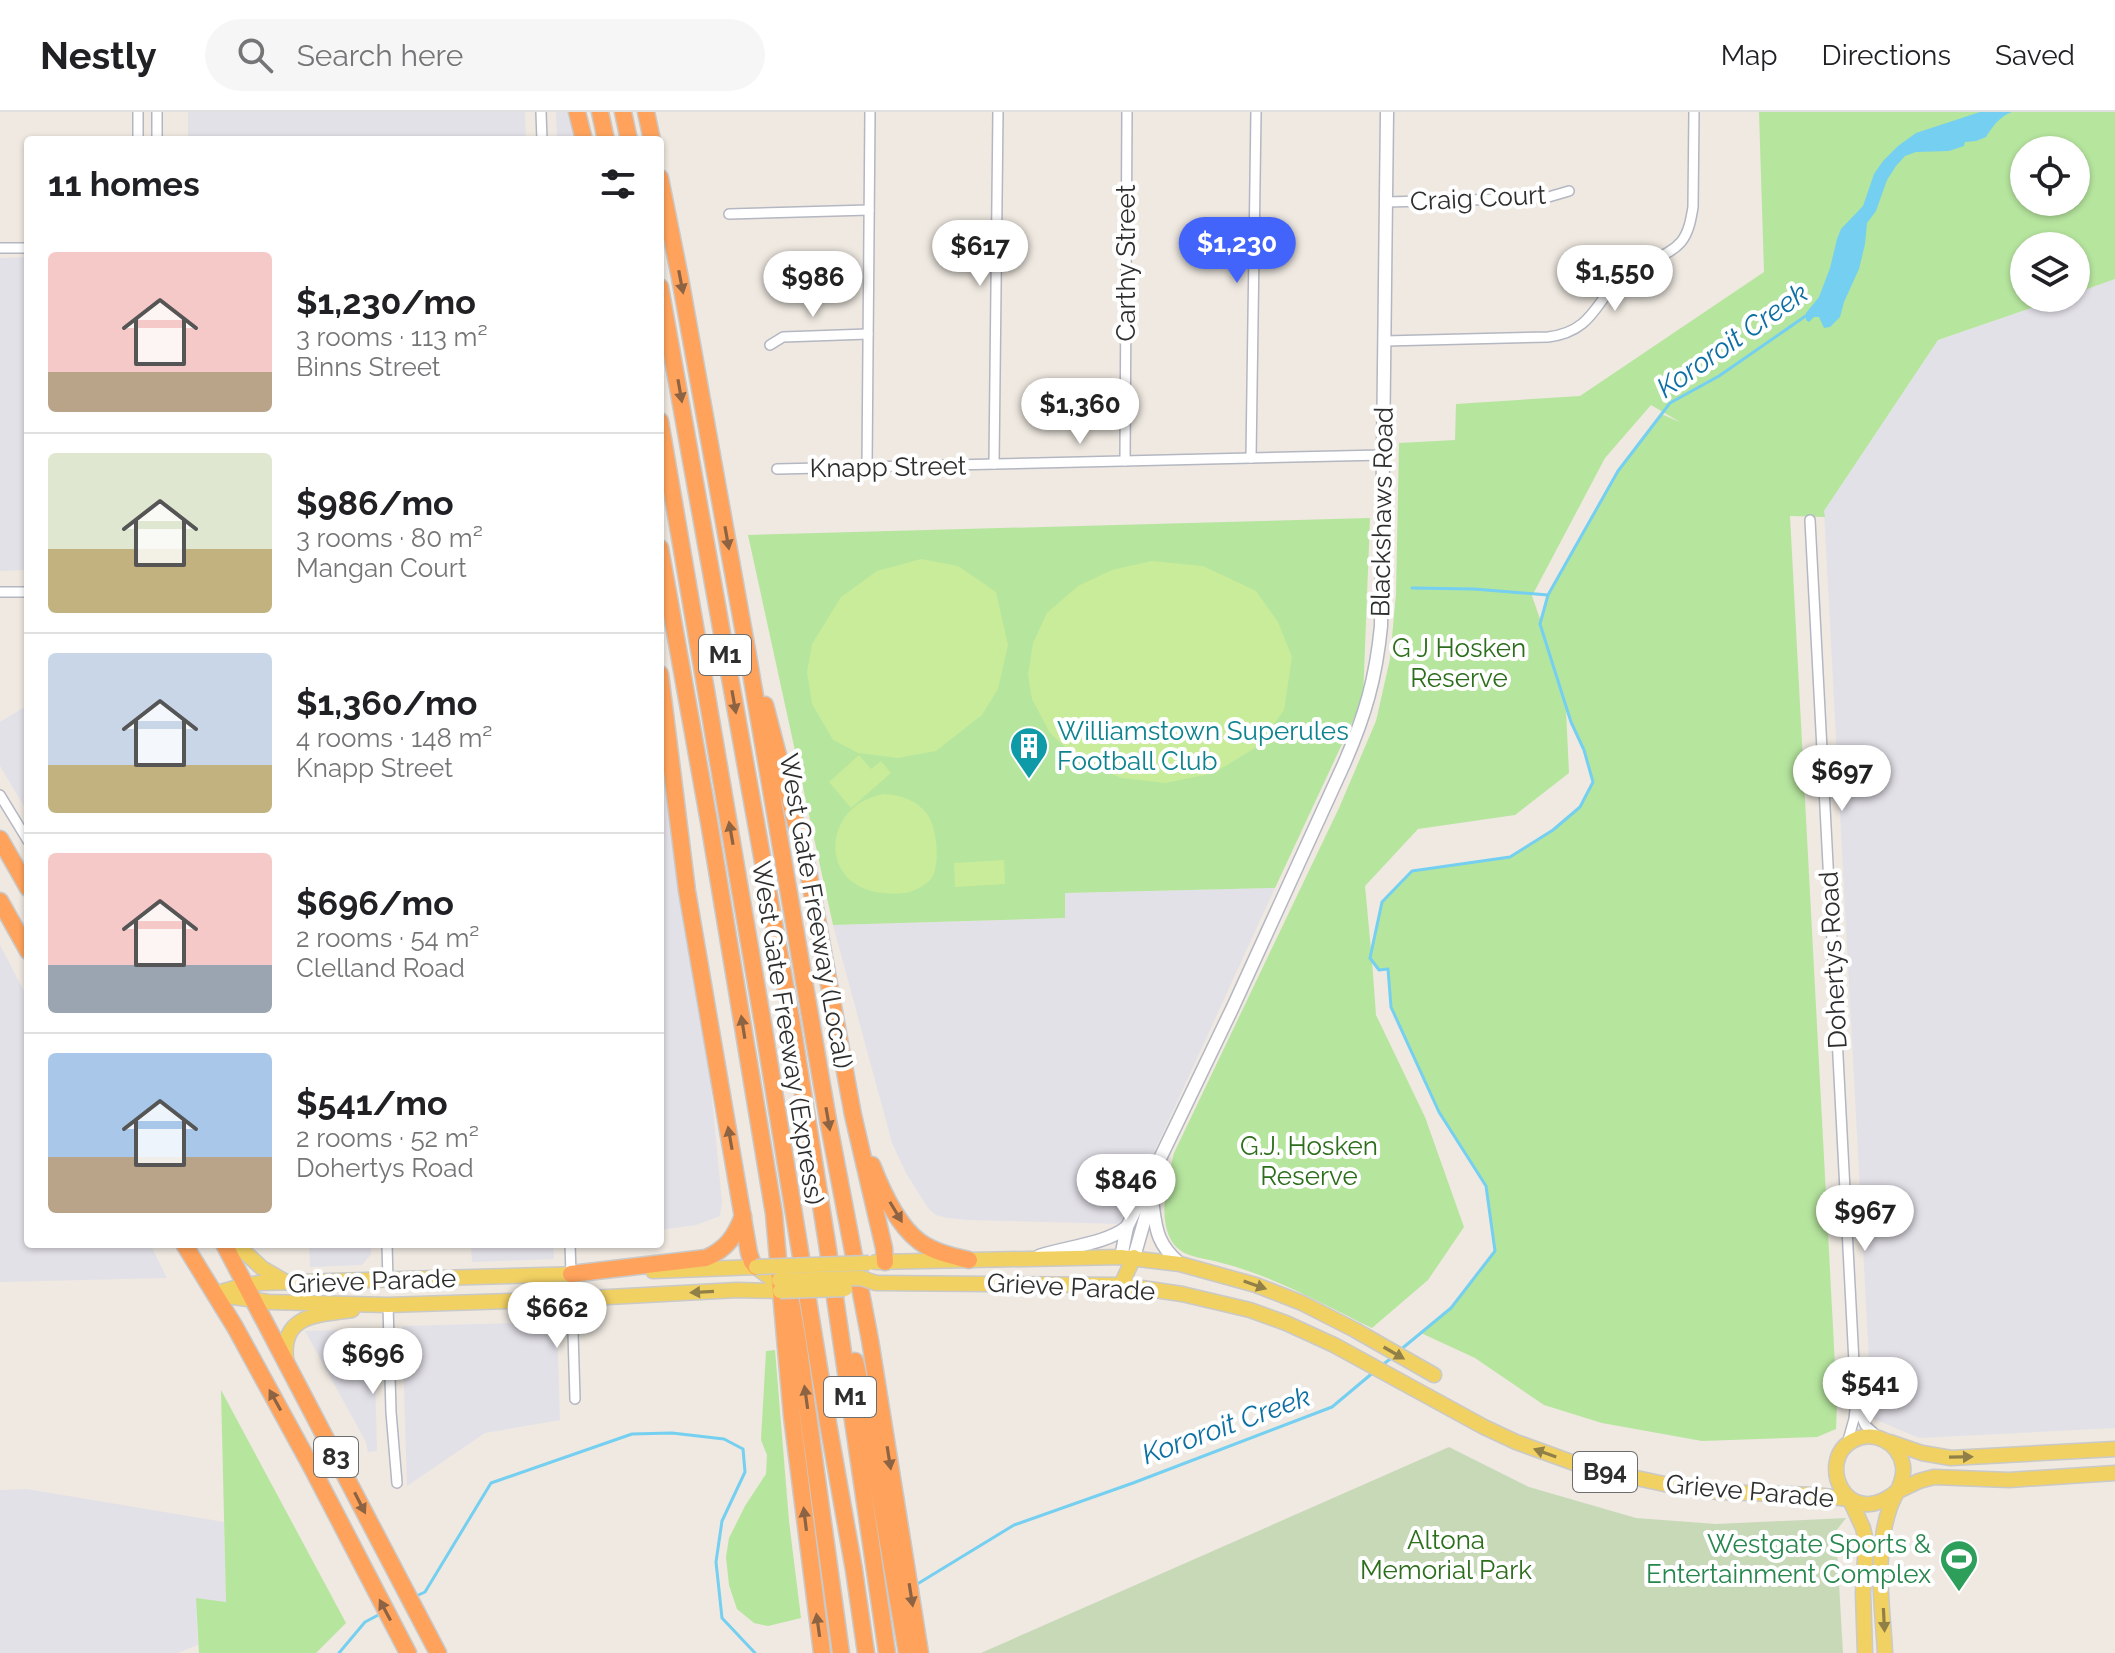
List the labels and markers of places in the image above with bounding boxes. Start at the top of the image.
pin: $1,230 [1172,217,1302,285]
pin: $617 [933,220,1027,288]
pin: $1,550 [1550,245,1680,313]
pin: $986 [766,251,860,319]
pin: $1,360 [1015,378,1145,446]
place label: Williamstown Superules Football Club [1057,716,1349,776]
building icon: Williamstown Superules Football Club [1008,725,1050,780]
pin: $697 [1795,745,1889,813]
pin: $846 [1079,1154,1173,1222]
pin: $967 [1818,1185,1912,1253]
pin: $662 [510,1282,604,1350]
pin: $696 [326,1328,420,1396]
pin: $541 [1823,1357,1917,1425]
place label: Westgate Sports & Entertainment Complex [1646,1529,1932,1589]
sports icon: Westgate Sports & Entertainment Complex [1938,1538,1980,1593]

